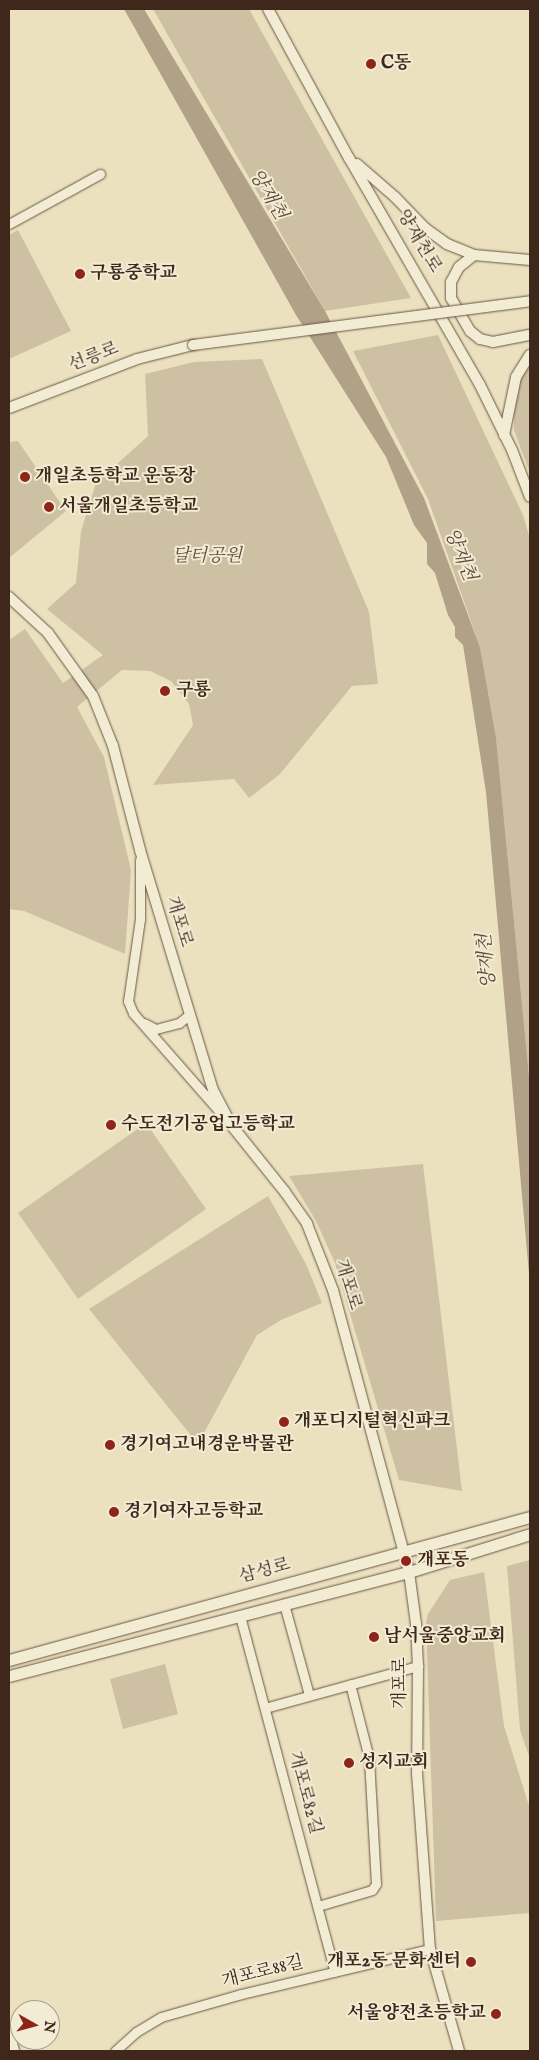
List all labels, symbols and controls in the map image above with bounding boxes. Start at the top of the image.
place label: C동 [381,53,411,75]
marker: C동 [365,58,377,70]
water label: 양재천 [243,166,291,224]
street label: 양재천로 [391,207,445,277]
place label: 구룡중학교 [90,263,177,285]
marker: 구룡중학교 [74,268,86,280]
street label: 선릉로 [66,339,122,377]
place label: 개일초등학교 운동장 [35,466,195,488]
marker: 개일초등학교 운동장 [19,471,31,483]
place label: 서울개일초등학교 [59,496,198,518]
marker: 서울개일초등학교 [43,501,55,513]
water label: 양재천 [438,525,480,585]
park label: 달터공원 [172,546,242,568]
place label: 구룡 [176,680,211,702]
marker: 구룡 [158,684,172,698]
street label: 개포로 [160,894,196,950]
water label: 양재천 [474,933,502,989]
place label: 수도전기공업고등학교 [121,1114,295,1136]
marker: 수도전기공업고등학교 [105,1119,117,1131]
street label: 개포로 [329,1257,365,1313]
place label: 개포디지털혁신파크 [294,1411,450,1433]
marker: 개포디지털혁신파크 [278,1416,290,1428]
place label: 경기여고내경운박물관 [120,1434,294,1456]
marker: 경기여고내경운박물관 [104,1439,116,1451]
place label: 경기여자고등학교 [124,1501,263,1523]
marker: 경기여자고등학교 [108,1506,120,1518]
place label: 개포동 [417,1550,469,1572]
marker: 개포동 [399,1554,413,1568]
street label: 삼성로 [237,1555,293,1589]
place label: 남서울중앙교회 [384,1626,506,1648]
marker: 남서울중앙교회 [368,1631,380,1643]
street label: 개포로 [390,1657,412,1709]
street label: 개포로82길 [283,1749,325,1837]
place label: 성지교회 [359,1752,429,1774]
marker: 성지교회 [343,1757,355,1769]
place label: 개포2동 문화센터 [327,1951,461,1973]
street label: 개포로88길 [220,1952,306,1994]
marker: 개포2동 문화센터 [465,1956,477,1968]
north arrow [10,2000,60,2050]
place label: 서울양전초등학교 [347,2003,486,2025]
marker: 서울양전초등학교 [490,2008,502,2020]
text: N [39,2020,59,2034]

